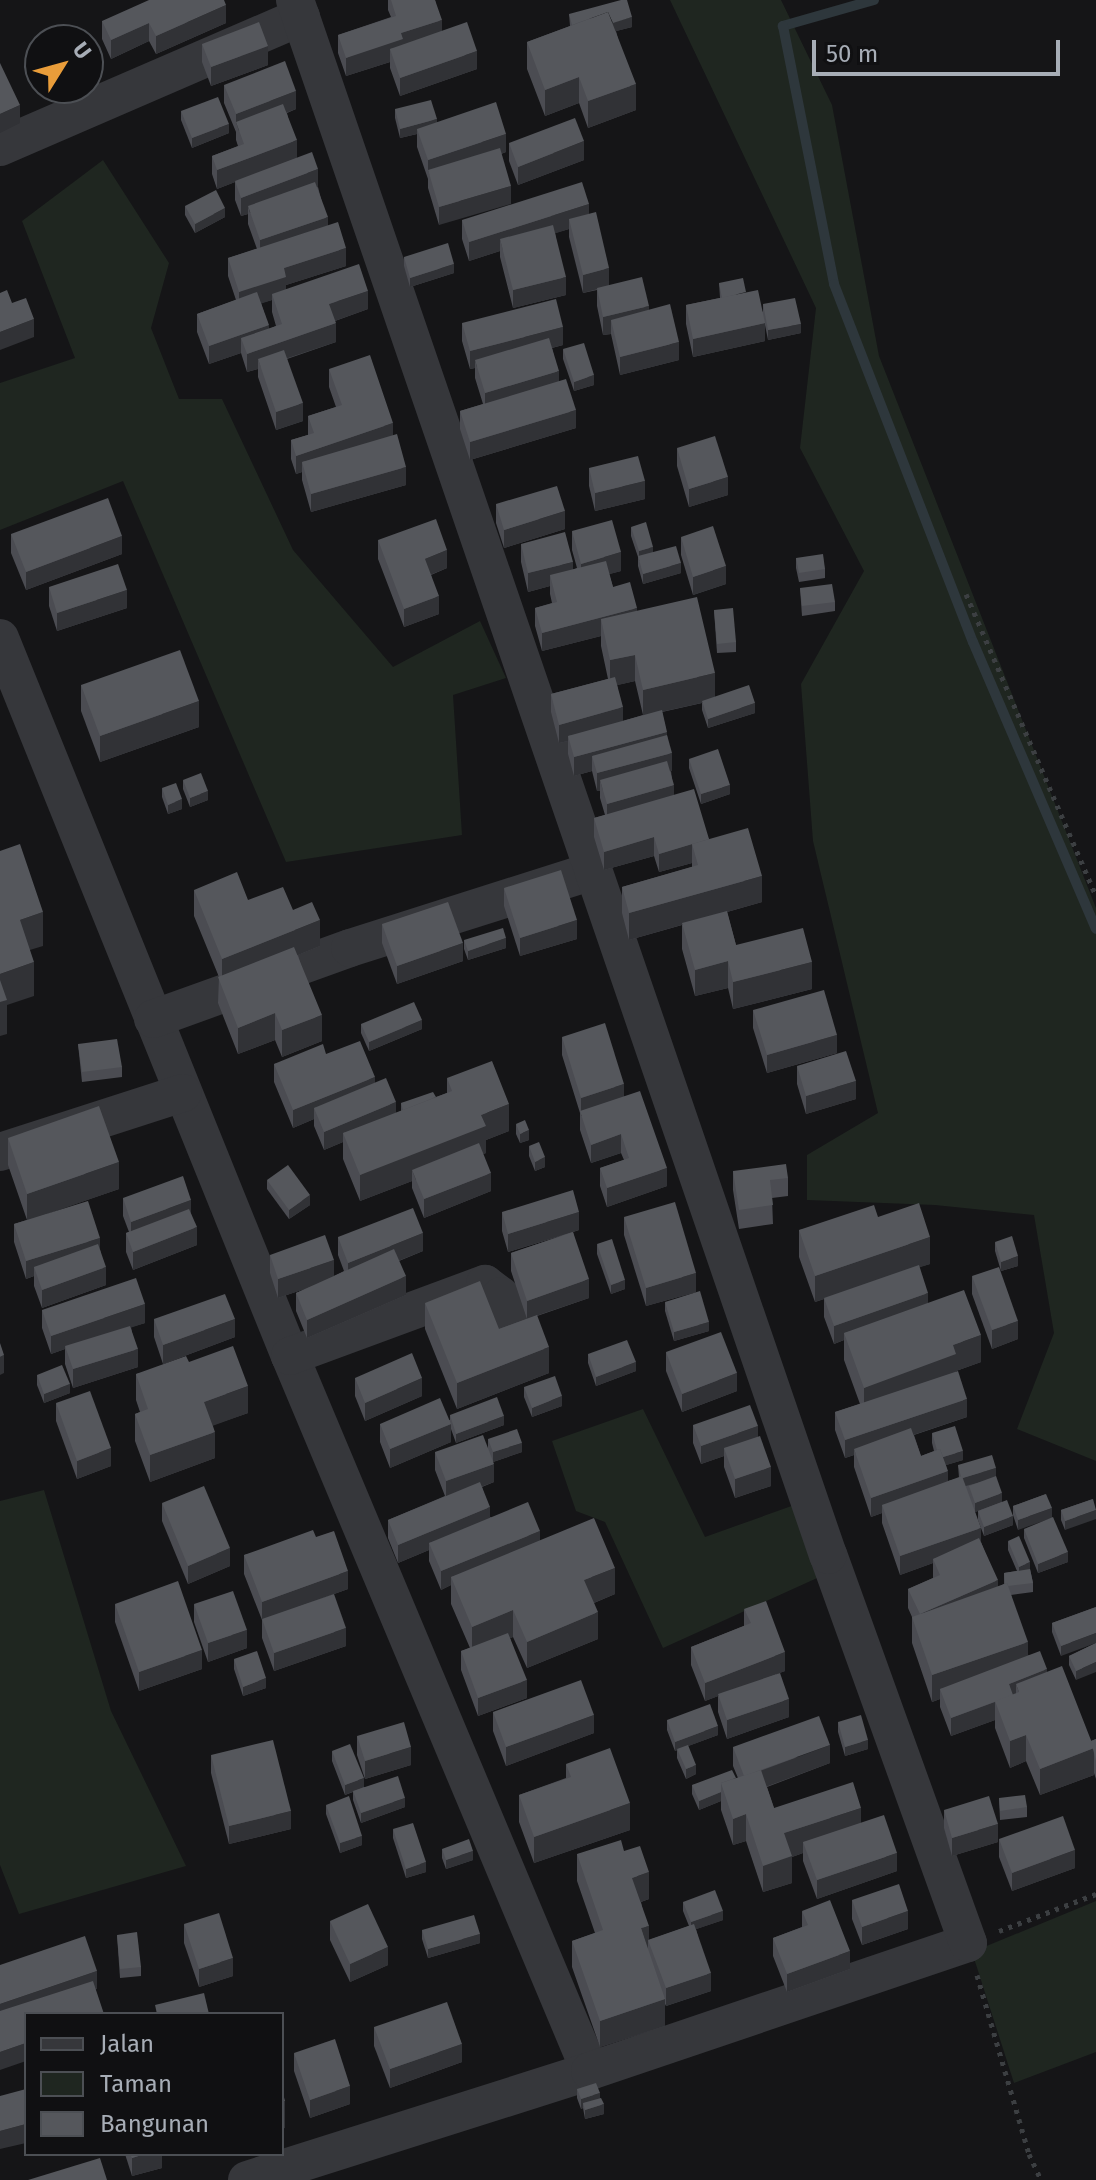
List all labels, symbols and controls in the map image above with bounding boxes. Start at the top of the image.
north arrow [24,24,104,104]
scale bar [816,24,1064,74]
text: U [67,37,97,64]
text: 50 m [826,40,878,68]
legend [24,2012,284,2156]
text: Jalan [100,2030,154,2058]
text: Taman [100,2070,172,2098]
text: Bangunan [100,2110,209,2138]

